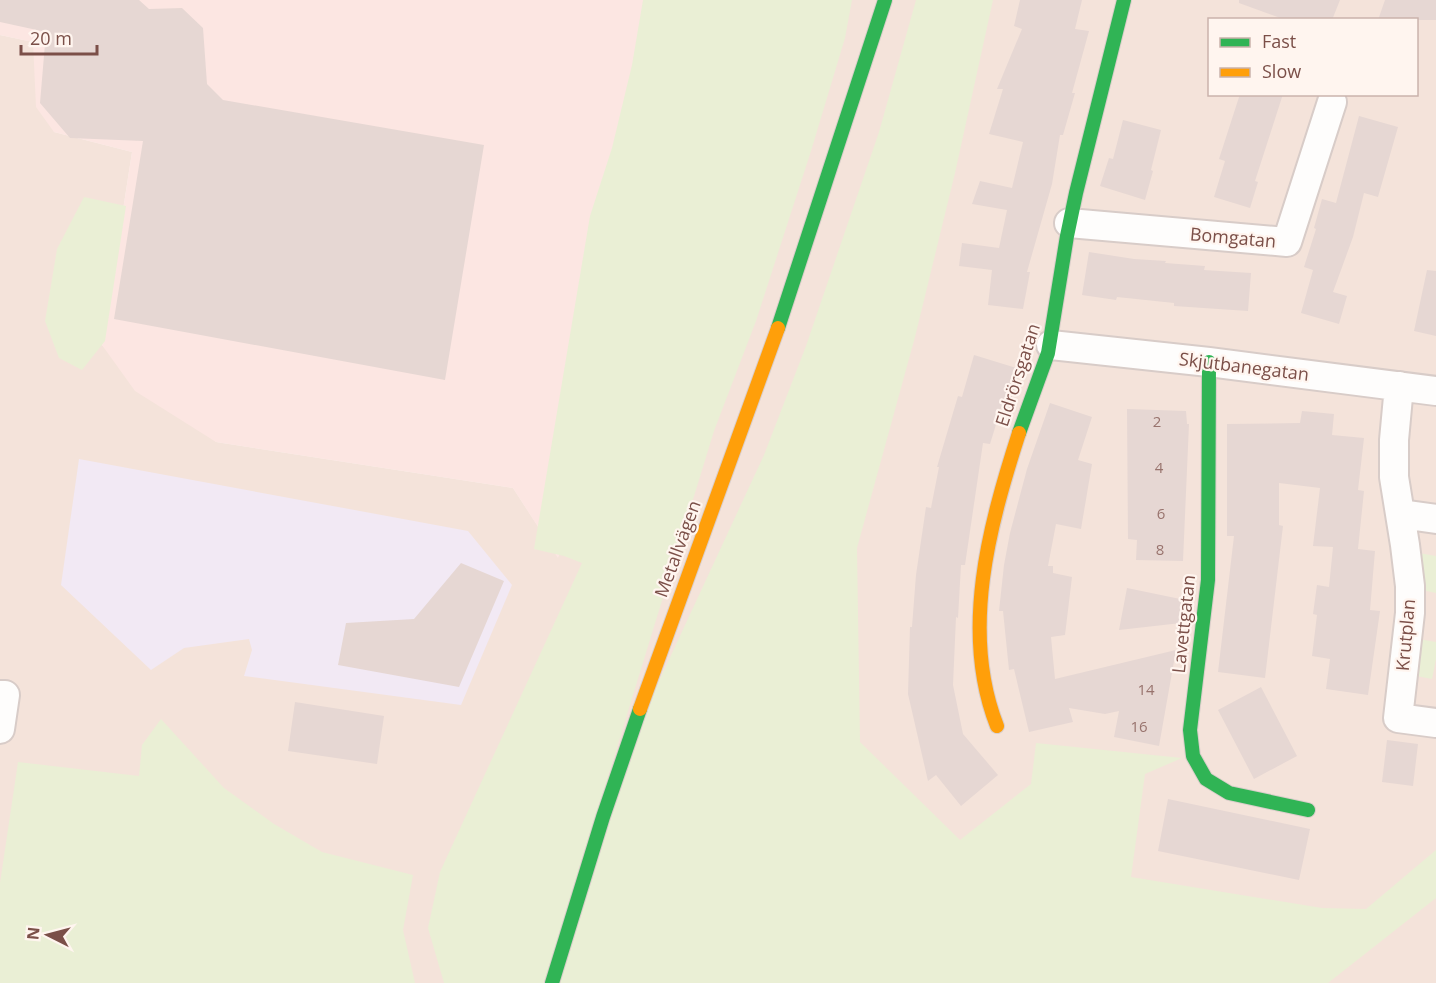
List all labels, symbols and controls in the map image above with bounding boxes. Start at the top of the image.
scale bar [21,18,98,56]
legend [1208,18,1418,96]
text: 20 m [30,26,72,50]
text: Fast [1262,29,1296,53]
text: Slow [1262,59,1301,83]
street label: Bomgatan [1189,221,1277,253]
street label: Eldrörsgatan [989,320,1045,429]
street label: Skjutbanegatan [1178,346,1310,386]
house number: 2 [1153,411,1161,431]
house number: 4 [1155,457,1164,477]
street label: Metallvägen [648,497,706,601]
house number: 6 [1157,503,1165,523]
house number: 8 [1156,539,1164,559]
street label: Lavettgatan [1166,574,1200,674]
street label: Krutplan [1390,598,1420,672]
house number: 14 [1137,679,1155,699]
house number: 16 [1130,716,1148,736]
north arrow [18,905,78,965]
text: N [21,926,45,941]

